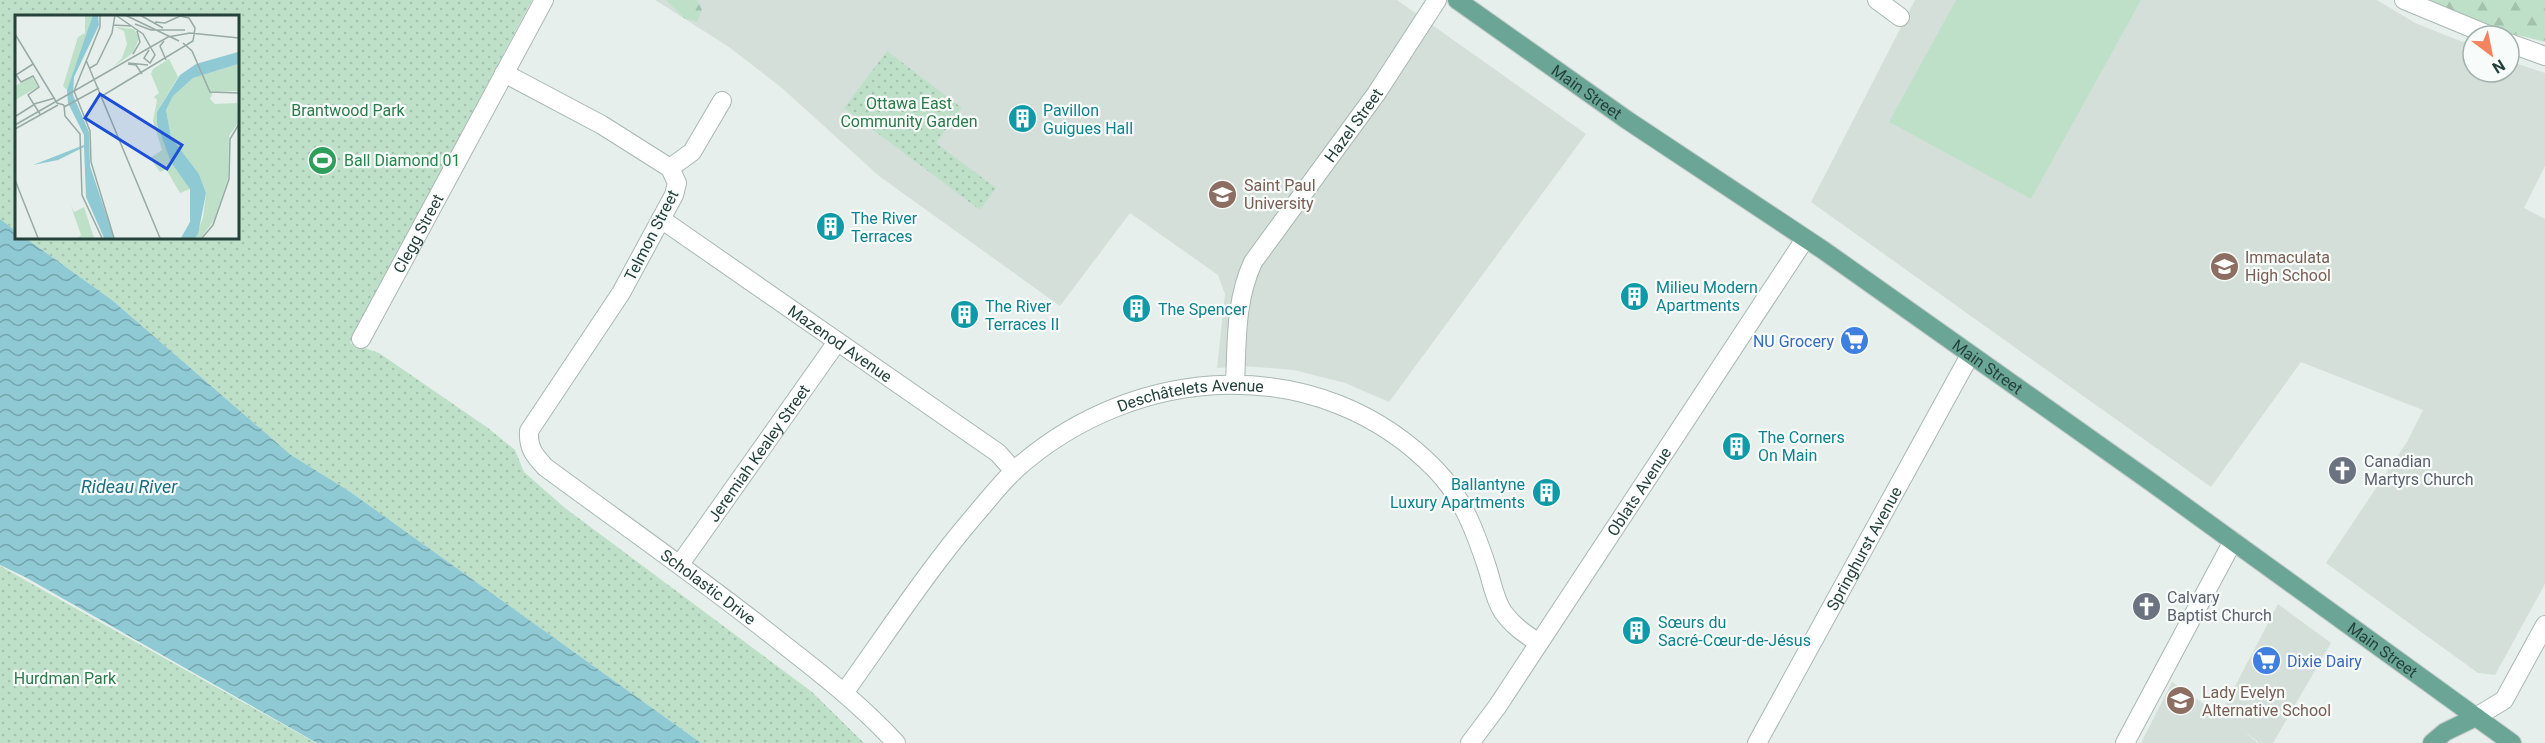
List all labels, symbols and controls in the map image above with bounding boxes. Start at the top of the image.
inset map [15,15,238,238]
north arrow [2461,24,2521,84]
text: N [2489,55,2509,77]
street label: Main Street [1548,61,1625,123]
street label: Hazel Street [1320,85,1387,166]
park label: Ottawa East Community Garden [840,94,978,131]
park label: Brantwood Park [291,101,406,120]
place label: Pavillon Guigues Hall [1043,101,1133,138]
building icon: Pavillon Guigues Hall [1006,103,1038,135]
sports icon: Ball Diamond 01 [307,144,339,176]
place label: Ball Diamond 01 [344,151,460,170]
place label: Saint Paul University [1244,176,1316,213]
school or university icon: Saint Paul University [1207,178,1239,210]
street label: Telmon Street [620,187,682,284]
street label: Clegg Street [389,191,447,276]
place label: The River Terraces [851,209,918,246]
building icon: The River Terraces [814,211,846,243]
place label: Immaculata High School [2245,248,2331,285]
school or university icon: Immaculata High School [2208,250,2240,282]
place label: Milieu Modern Apartments [1656,278,1758,315]
building icon: Milieu Modern Apartments [1619,280,1651,312]
building icon: The Spencer [1121,293,1153,325]
place label: The River Terraces II [985,297,1059,334]
building icon: The River Terraces II [948,299,980,331]
place label: The Spencer [1158,300,1247,319]
street label: Mazenod Avenue [784,301,895,386]
supermarket icon: NU Grocery [1839,325,1871,357]
place label: NU Grocery [1753,332,1834,351]
street label: Main Street [1949,336,2026,398]
street label: Deschâtelets Avenue [1114,376,1265,416]
street label: Jeremiah Kealey Street [704,381,814,526]
place label: The Corners On Main [1758,428,1845,465]
building icon: The Corners On Main [1721,430,1753,462]
street label: Oblats Avenue [1603,444,1675,540]
place label: Canadian Martyrs Church [2364,452,2473,489]
church icon: Canadian Martyrs Church [2327,454,2359,486]
place label: Ballantyne Luxury Apartments [1390,475,1525,512]
water label: Rideau River [81,476,178,497]
building icon: Ballantyne Luxury Apartments [1530,477,1562,509]
street label: Springhurst Avenue [1823,483,1906,614]
street label: Scholastic Drive [657,545,759,629]
place label: Calvary Baptist Church [2167,588,2272,625]
church icon: Calvary Baptist Church [2130,590,2162,622]
place label: Sœurs du Sacré-Cœur-de-Jésus [1658,613,1811,650]
building icon: Sœurs du Sacré-Cœur-de-Jésus [1621,615,1653,647]
street label: Main Street [2344,618,2421,682]
supermarket icon: Dixie Dairy [2250,645,2282,677]
place label: Dixie Dairy [2287,652,2362,671]
park label: Hurdman Park [14,669,117,688]
place label: Lady Evelyn Alternative School [2202,683,2331,720]
school or university icon: Lady Evelyn Alternative School [2165,685,2197,717]

